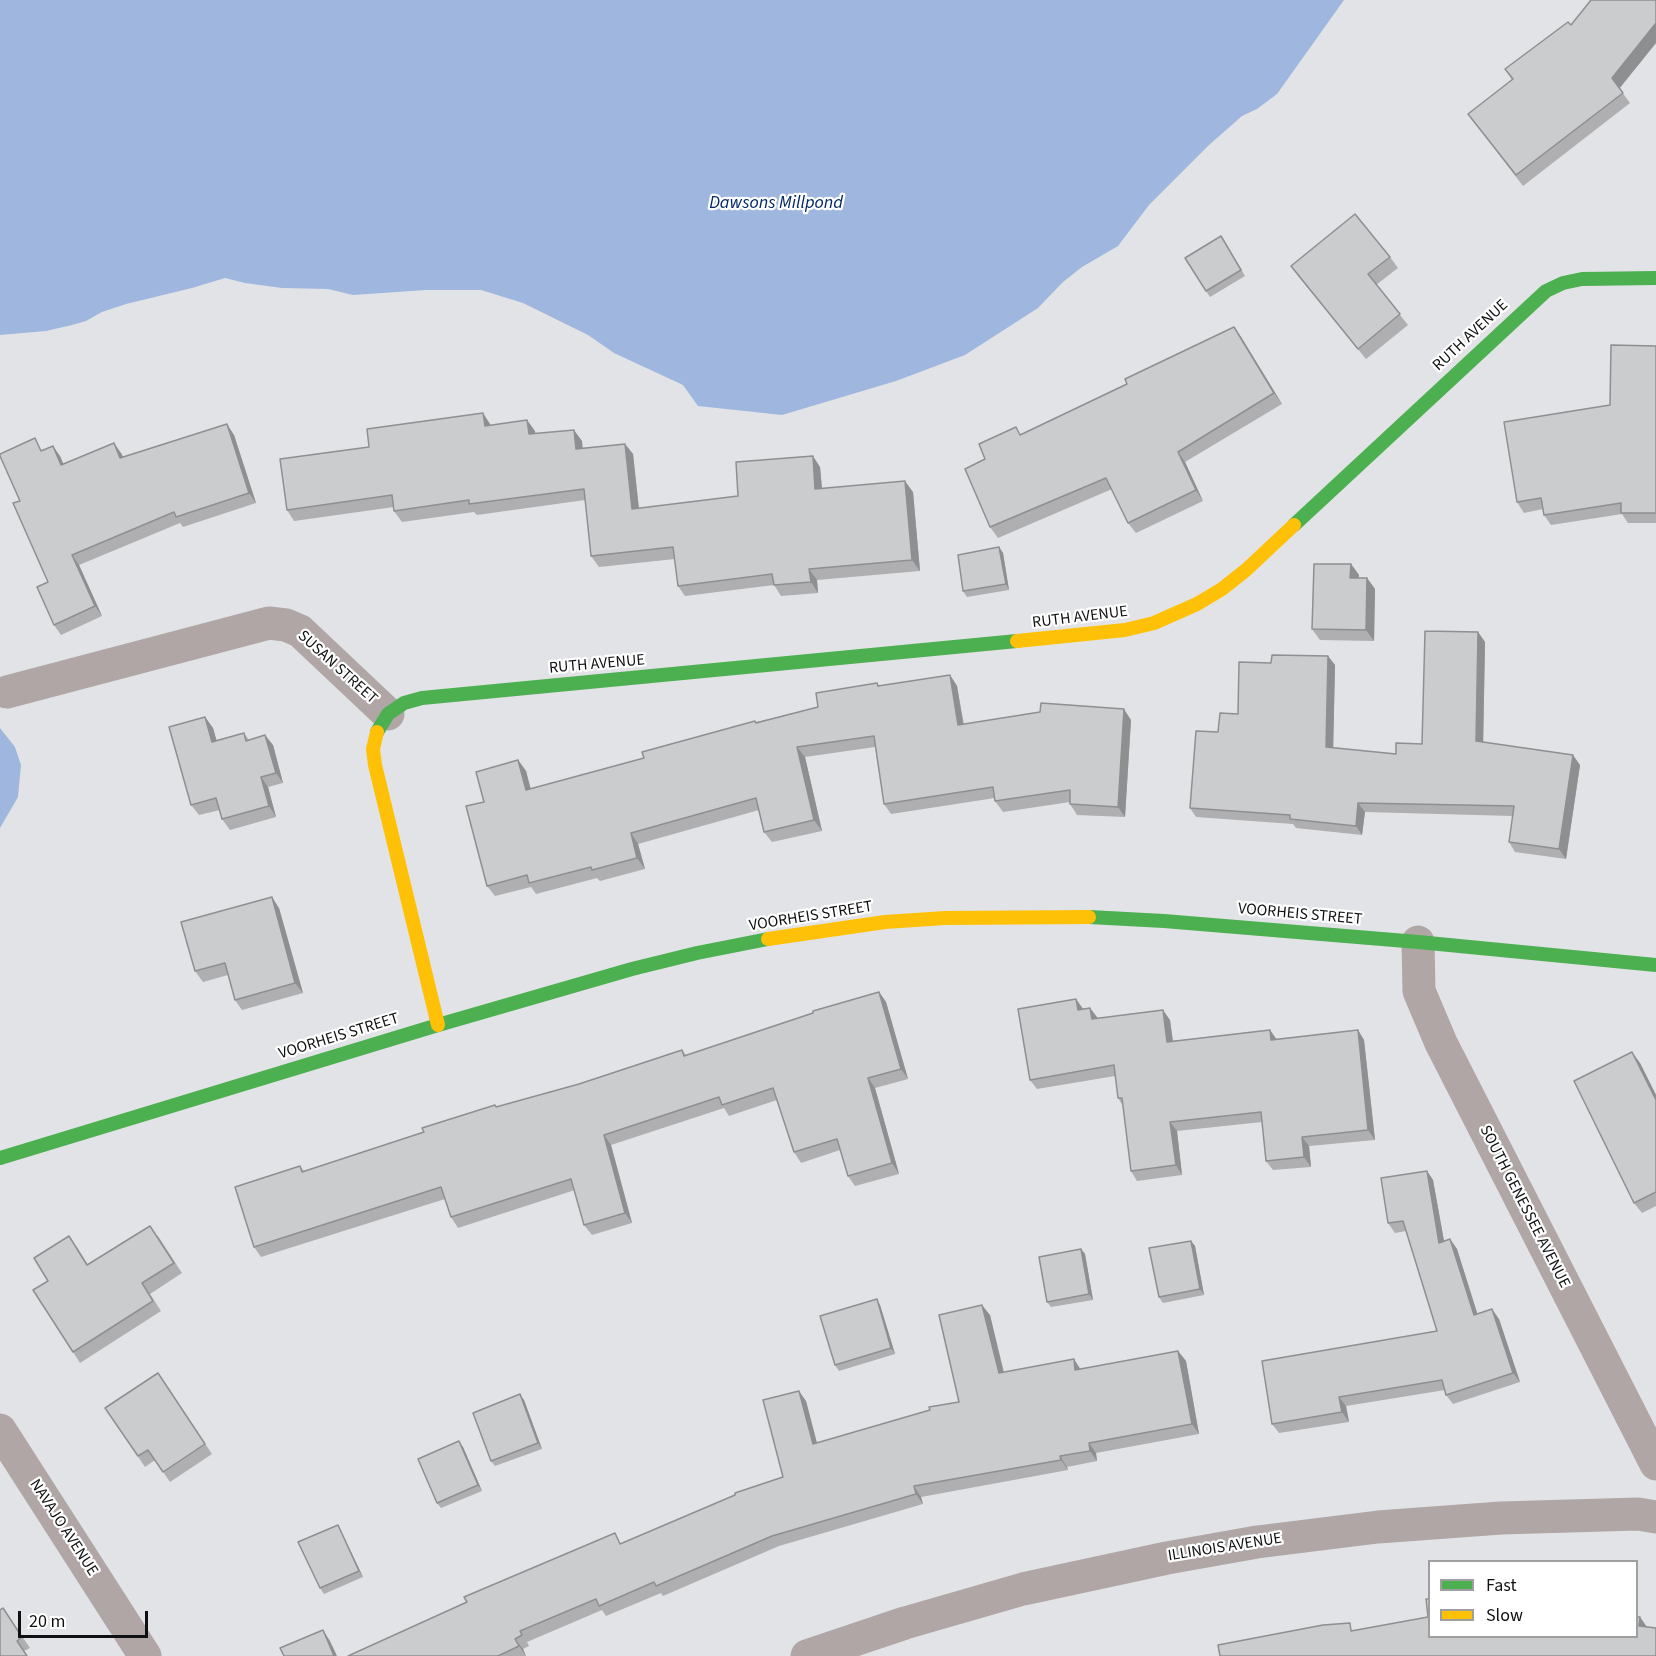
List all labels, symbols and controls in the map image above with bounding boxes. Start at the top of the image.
water label: Dawsons Millpond [709,193,843,215]
street label: RUTH AVENUE [1429,296,1513,376]
street label: RUTH AVENUE [1031,603,1129,633]
street label: SUSAN STREET [293,627,381,709]
street label: RUTH AVENUE [548,651,646,679]
street label: VOORHEIS STREET [748,898,874,936]
street label: VOORHEIS STREET [1237,900,1363,930]
street label: VOORHEIS STREET [277,1010,401,1064]
street label: SOUTH GENESSEE AVENUE [1475,1122,1573,1292]
street label: NAVAJO AVENUE [25,1476,101,1580]
street label: ILLINOIS AVENUE [1167,1530,1283,1566]
legend [1428,1560,1638,1638]
text: Fast [1486,1573,1517,1598]
scale bar [21,1599,152,1637]
text: Slow [1486,1603,1523,1628]
text: 20 m [29,1609,65,1634]

